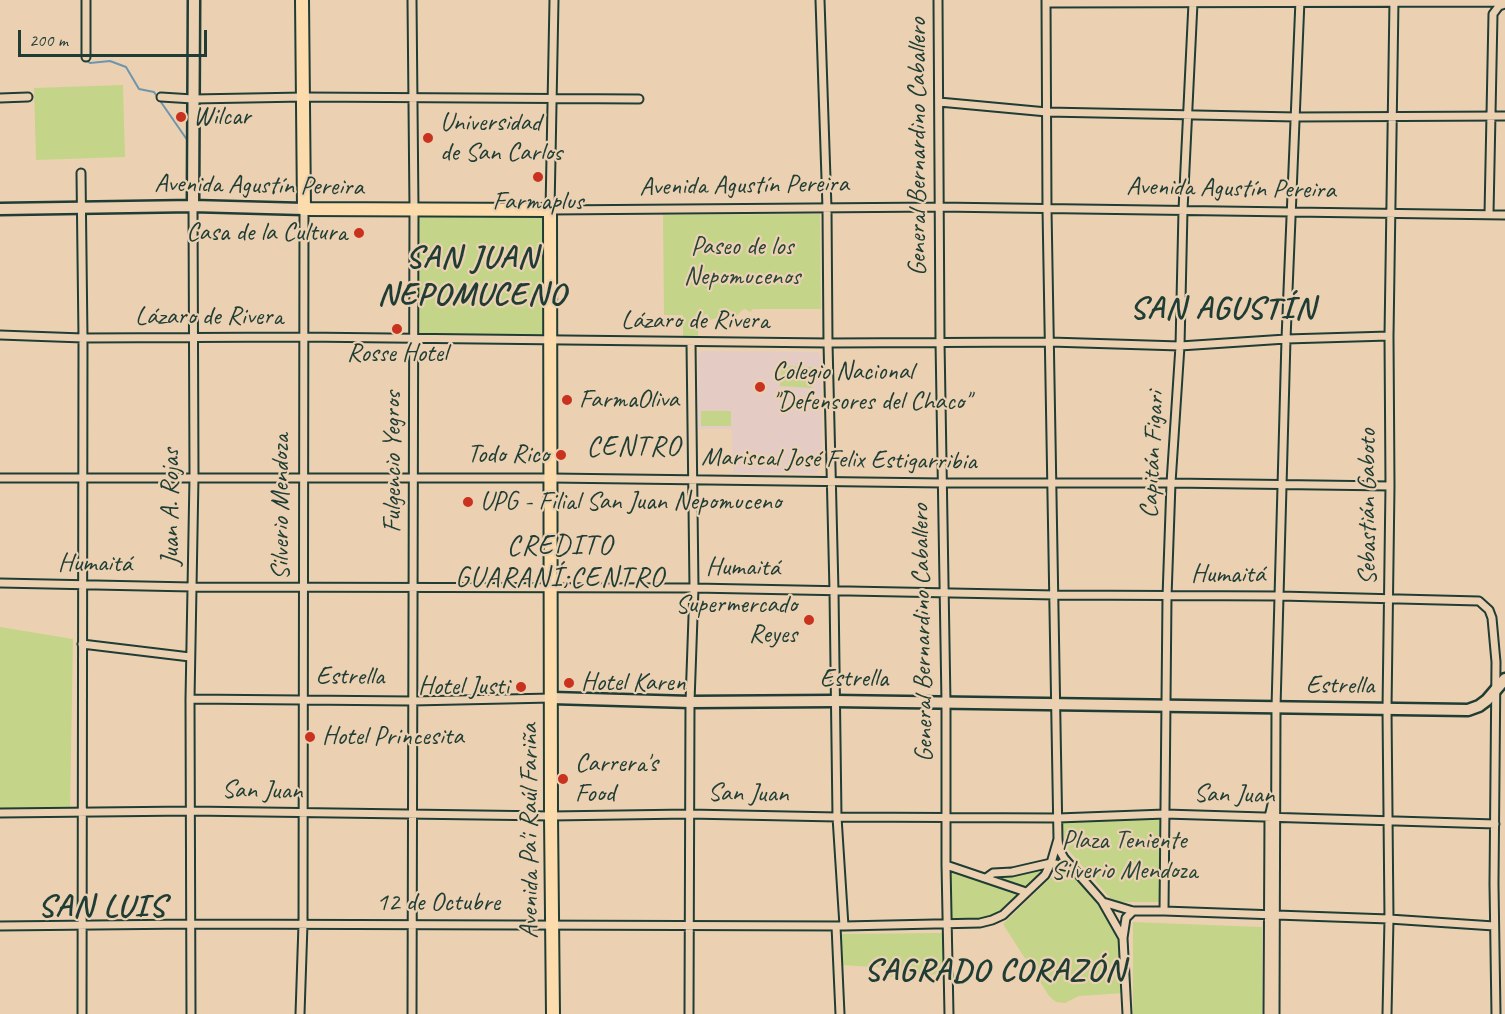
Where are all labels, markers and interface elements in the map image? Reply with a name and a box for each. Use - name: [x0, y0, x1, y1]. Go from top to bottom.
- scale bar: [21, 18, 210, 56]
- street label: General Bernardino Caballero: [902, 18, 934, 276]
- text: 200 m: [29, 29, 68, 51]
- place label: Wilcar: [193, 101, 251, 133]
- place label: Universidad de San Carlos: [440, 107, 562, 168]
- marker: Wilcar: [174, 110, 188, 124]
- marker: Universidad de San Carlos: [421, 131, 435, 145]
- street label: Avenida Agustín Pereira: [154, 169, 364, 203]
- street label: Avenida Agustín Pereira: [639, 169, 849, 203]
- marker: Farmaplus: [531, 170, 545, 184]
- street label: Avenida Agustín Pereira: [1126, 172, 1336, 206]
- place label: Farmaplus: [493, 186, 583, 218]
- place label: Casa de la Cultura: [186, 217, 347, 249]
- marker: Casa de la Cultura: [352, 226, 366, 240]
- park label: Paseo de los Nepomucenos: [684, 231, 800, 292]
- district label: SAN JUAN NEPOMUCENO: [378, 240, 566, 315]
- district label: SAN AGUSTÍN: [1131, 291, 1315, 329]
- street label: Lázaro de Rivera: [135, 301, 283, 333]
- street label: Lázaro de Rivera: [621, 305, 769, 337]
- marker: Rosse Hotel: [390, 322, 404, 336]
- place label: Rosse Hotel: [347, 338, 447, 370]
- place label: Colegio Nacional "Defensores del Chaco": [772, 356, 970, 418]
- marker: Colegio Nacional "Defensores del Chaco": [753, 380, 767, 394]
- place label: FarmaOliva: [579, 384, 679, 416]
- street label: Fulgencio Yegros: [377, 391, 409, 533]
- street label: Capitán Figari: [1134, 391, 1172, 519]
- marker: FarmaOliva: [560, 393, 574, 407]
- street label: Sebastián Gaboto: [1352, 429, 1384, 585]
- district label: CENTRO: [587, 431, 681, 465]
- street label: Silverio Mendoza: [265, 434, 297, 580]
- place label: Todo Rico: [467, 439, 549, 471]
- street label: Mariscal José Felix Estigarribia: [701, 442, 977, 478]
- street label: Juan A. Rojas: [155, 448, 187, 566]
- marker: Todo Rico: [554, 448, 568, 462]
- place label: UPG - Filial San Juan Nepomuceno: [480, 486, 781, 518]
- marker: UPG - Filial San Juan Nepomuceno: [461, 495, 475, 509]
- street label: General Bernardino Caballero: [905, 504, 941, 762]
- district label: CREDITO GUARANÍ;CENTRO: [457, 530, 663, 596]
- street label: Humaitá: [58, 548, 132, 580]
- street label: Humaitá: [706, 552, 780, 584]
- street label: Humaitá: [1191, 559, 1265, 591]
- place label: Supermercado Reyes: [675, 589, 797, 650]
- marker: Supermercado Reyes: [802, 613, 816, 627]
- street label: Estrella: [315, 661, 385, 693]
- street label: Estrella: [820, 663, 888, 695]
- place label: Hotel Karen: [581, 667, 685, 699]
- street label: Estrella: [1305, 670, 1375, 702]
- place label: Hotel Justi: [418, 671, 509, 703]
- marker: Hotel Karen: [562, 676, 576, 690]
- marker: Hotel Justi: [514, 680, 528, 694]
- place label: Hotel Princesita: [322, 721, 464, 753]
- street label: Avenida Pa'i Raúl Fariña: [514, 723, 546, 939]
- marker: Hotel Princesita: [303, 730, 317, 744]
- place label: Carrera's Food: [575, 748, 658, 810]
- marker: Carrera's Food: [556, 772, 570, 786]
- street label: San Juan: [221, 775, 303, 807]
- street label: San Juan: [707, 778, 789, 810]
- street label: San Juan: [1193, 779, 1275, 811]
- park label: Plaza Teniente Silverio Mendoza: [1051, 825, 1197, 886]
- street label: 12 de Octubre: [376, 887, 500, 919]
- district label: SAN LUIS: [39, 889, 165, 927]
- district label: SAGRADO CORAZÓN: [864, 953, 1126, 991]

